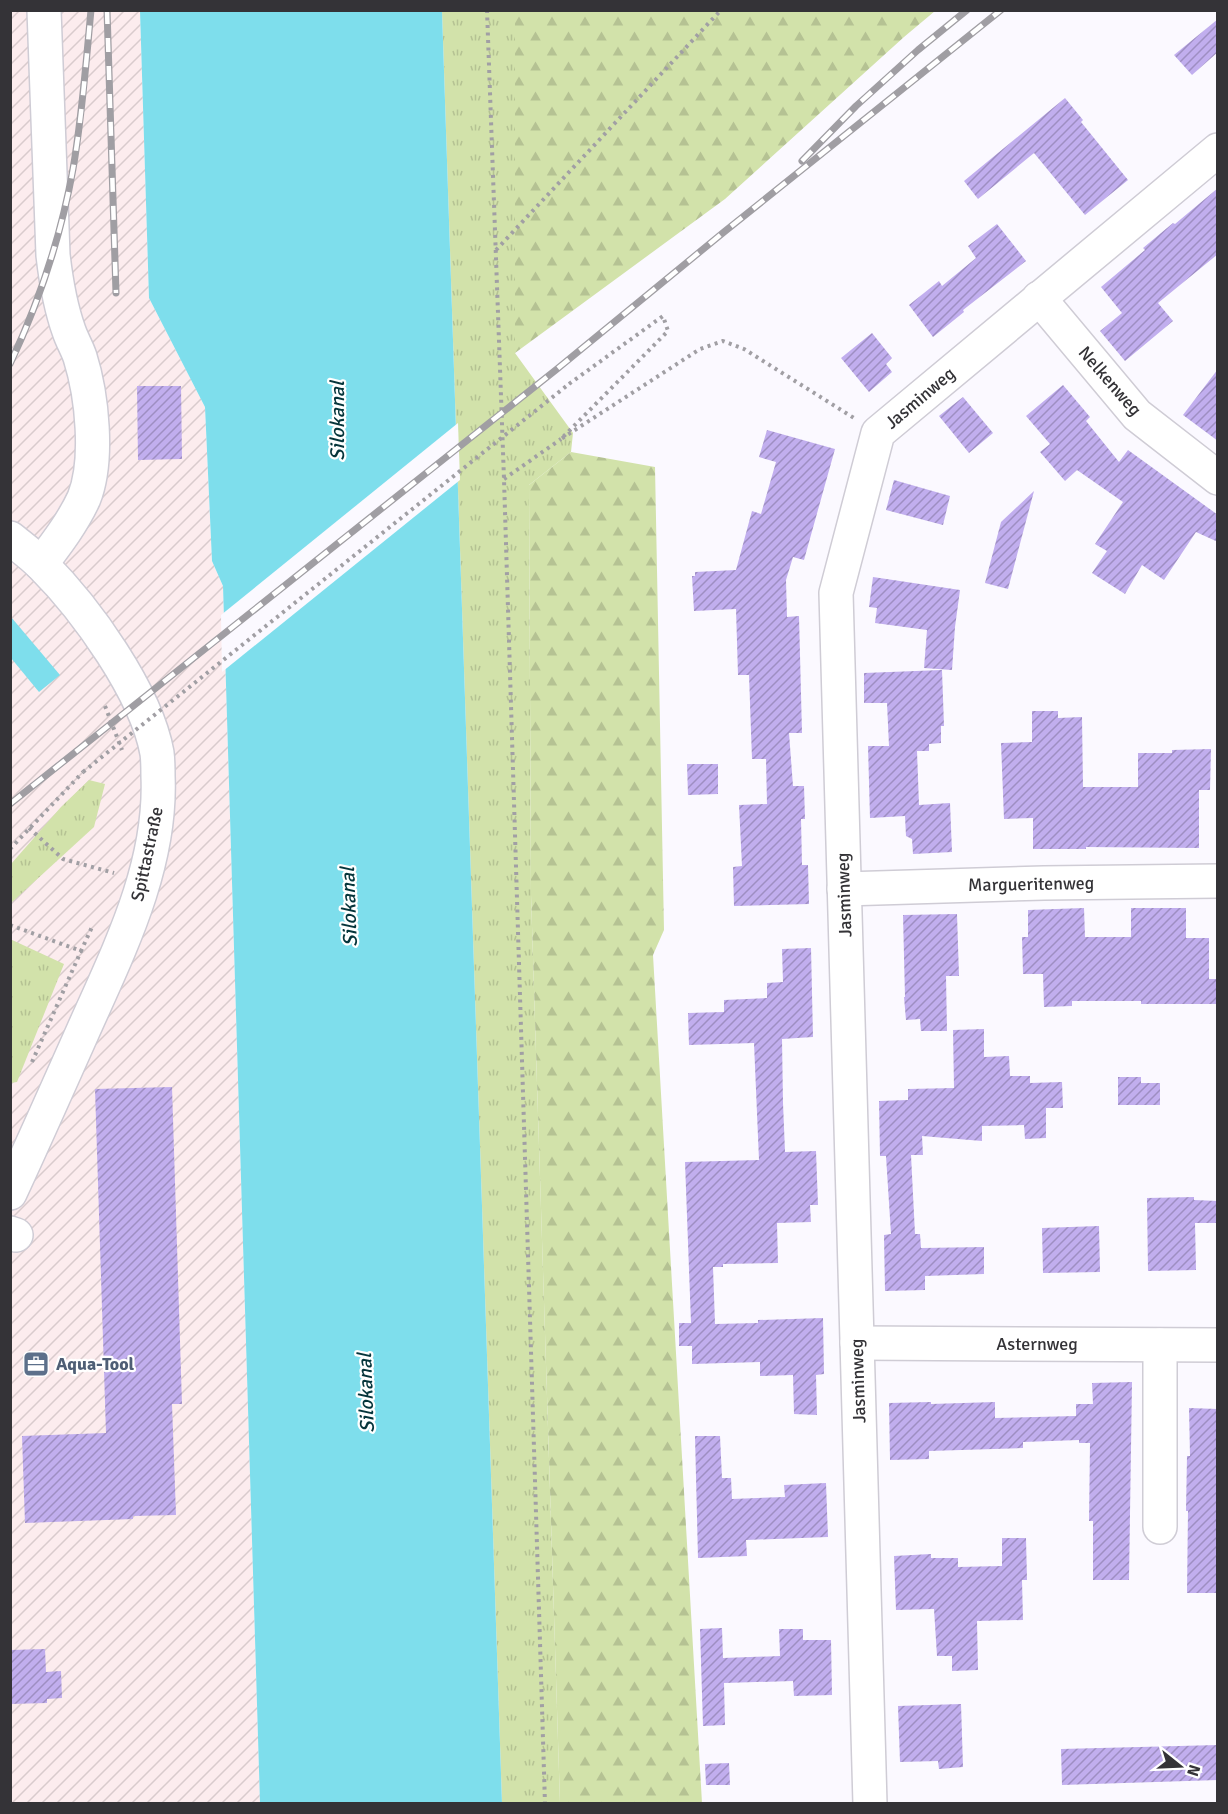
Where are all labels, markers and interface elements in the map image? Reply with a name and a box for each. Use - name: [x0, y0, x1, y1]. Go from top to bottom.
- street label: Nelkenweg: [1074, 342, 1146, 420]
- street label: Jasminweg: [881, 362, 959, 434]
- water label: Silokanal: [325, 379, 350, 461]
- street label: Spittastraße: [126, 805, 168, 903]
- street label: Jasminweg: [832, 852, 856, 938]
- water label: Silokanal: [335, 865, 363, 947]
- street label: Margueritenweg: [968, 872, 1094, 896]
- street label: Asternweg: [996, 1333, 1078, 1355]
- street label: Jasminweg: [846, 1338, 870, 1424]
- office icon: Aqua-Tool: [21, 1349, 51, 1379]
- water label: Silokanal: [352, 1351, 380, 1433]
- place label: Aqua-Tool: [56, 1353, 135, 1375]
- north arrow: [1150, 1736, 1210, 1796]
- text: N: [1182, 1762, 1205, 1779]

